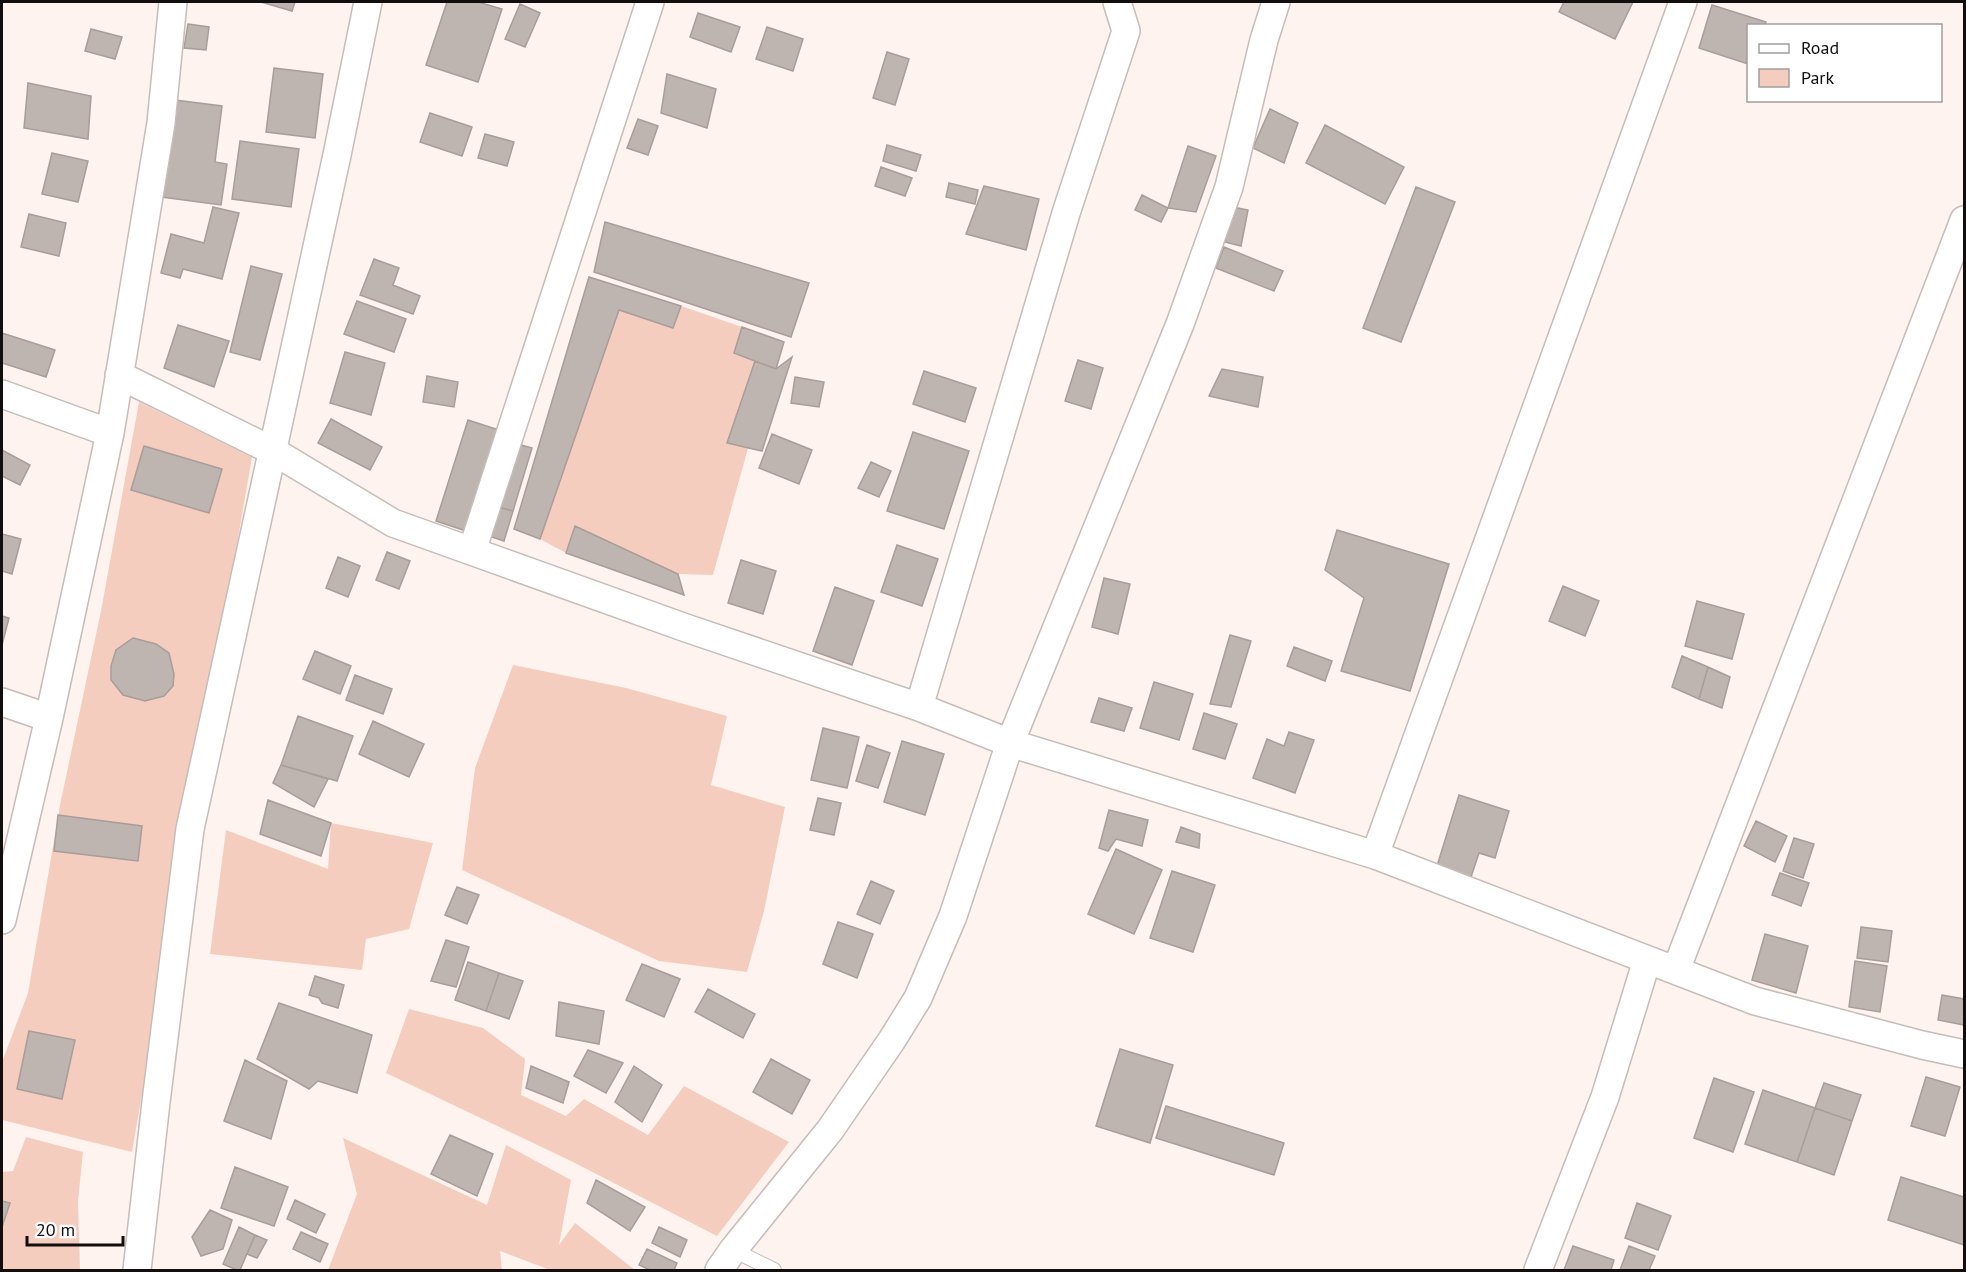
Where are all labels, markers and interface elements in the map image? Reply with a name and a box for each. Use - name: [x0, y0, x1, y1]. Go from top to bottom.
- legend: [1747, 24, 1942, 102]
- text: Road: [1801, 36, 1839, 59]
- text: Park: [1801, 66, 1834, 89]
- scale bar: [27, 1209, 123, 1247]
- text: 20 m: [36, 1218, 75, 1241]

